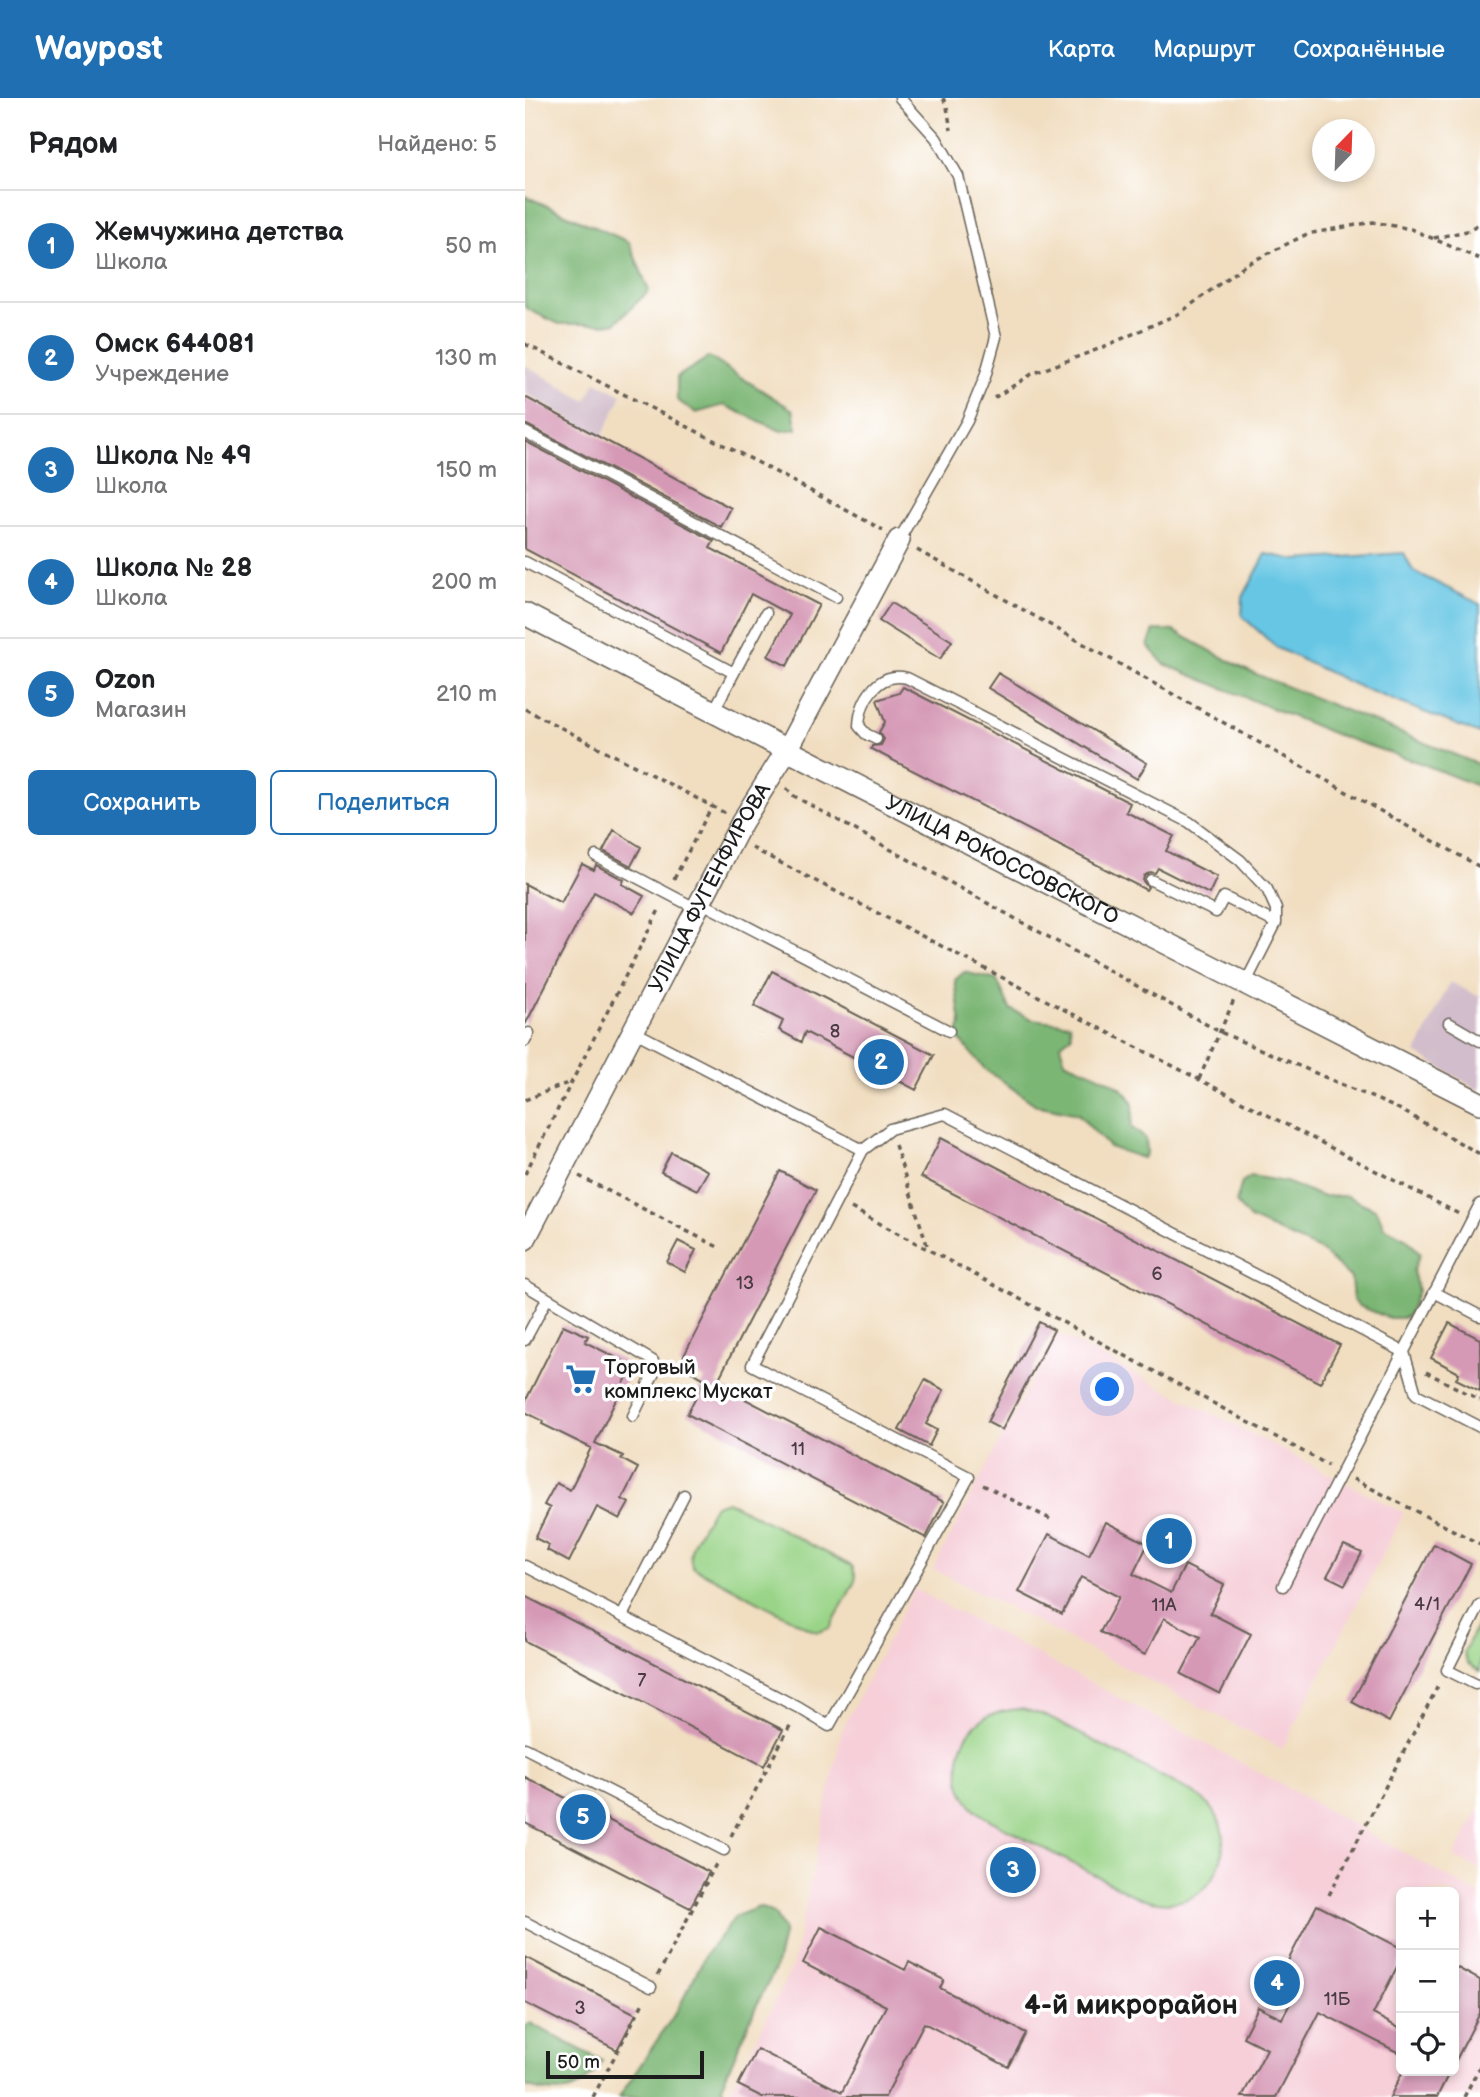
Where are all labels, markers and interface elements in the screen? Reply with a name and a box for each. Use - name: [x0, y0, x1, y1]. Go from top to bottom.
- text: Waypost: [35, 29, 163, 69]
- text: Карта: [1048, 35, 1115, 64]
- text: Маршрут: [1153, 35, 1255, 64]
- text: Сохранённые: [1293, 35, 1445, 64]
- north arrow: [1312, 119, 1375, 182]
- text: Рядом: [28, 126, 118, 162]
- text: Найдено: 5: [377, 130, 497, 158]
- text: Жемчужина детства: [95, 217, 343, 248]
- text: 1: [46, 232, 56, 260]
- text: 50 m: [445, 232, 497, 260]
- text: Школа: [95, 248, 168, 276]
- text: Омск 644081: [95, 329, 255, 360]
- text: 2: [44, 344, 58, 372]
- text: 130 m: [435, 344, 497, 372]
- text: Учреждение: [95, 360, 229, 388]
- text: Школа № 49: [95, 441, 252, 472]
- text: 3: [44, 456, 58, 484]
- text: 150 m: [436, 456, 497, 484]
- text: Школа: [95, 472, 168, 500]
- text: Школа № 28: [95, 553, 252, 584]
- text: 4: [44, 568, 58, 596]
- text: 200 m: [431, 568, 497, 596]
- text: Школа: [95, 584, 168, 612]
- text: Ozon: [95, 665, 156, 696]
- text: 5: [44, 680, 58, 708]
- text: 210 m: [436, 680, 497, 708]
- text: Магазин: [95, 696, 187, 724]
- button: Сохранить: [28, 770, 256, 835]
- button: Поделиться: [270, 770, 497, 835]
- street label: УЛИЦА ФУГЕНФИРОВА: [644, 778, 776, 996]
- street label: УЛИЦА РОКОССОВСКОГО: [881, 790, 1123, 930]
- house number: 8: [830, 1021, 840, 1042]
- pin: 2: [858, 1036, 904, 1088]
- house number: 6: [1152, 1264, 1163, 1285]
- house number: 13: [736, 1273, 754, 1294]
- place label: Торговый комплекс Мускат: [604, 1355, 773, 1404]
- supermarket icon: Торговый комплекс Мускат: [564, 1362, 598, 1396]
- your location: [1090, 1372, 1124, 1406]
- house number: 11: [791, 1439, 805, 1460]
- pin: 1: [1146, 1515, 1192, 1567]
- house number: 4/1: [1414, 1594, 1440, 1615]
- house number: 11А: [1152, 1595, 1177, 1616]
- house number: 7: [638, 1670, 647, 1691]
- pin: 5: [560, 1791, 606, 1843]
- pin: 3: [990, 1844, 1036, 1896]
- map controls: [1396, 1887, 1459, 2076]
- button: +: [1396, 1887, 1459, 1950]
- button: −: [1396, 1950, 1459, 2013]
- pin: 4: [1254, 1957, 1300, 2009]
- district label: 4-й микрорайон: [1024, 1989, 1238, 2022]
- house number: 11Б: [1324, 1989, 1351, 2010]
- house number: 3: [574, 1998, 586, 2019]
- button: locate: [1396, 2013, 1459, 2076]
- scale bar: [546, 2048, 703, 2080]
- text: 50 m: [557, 2051, 600, 2074]

